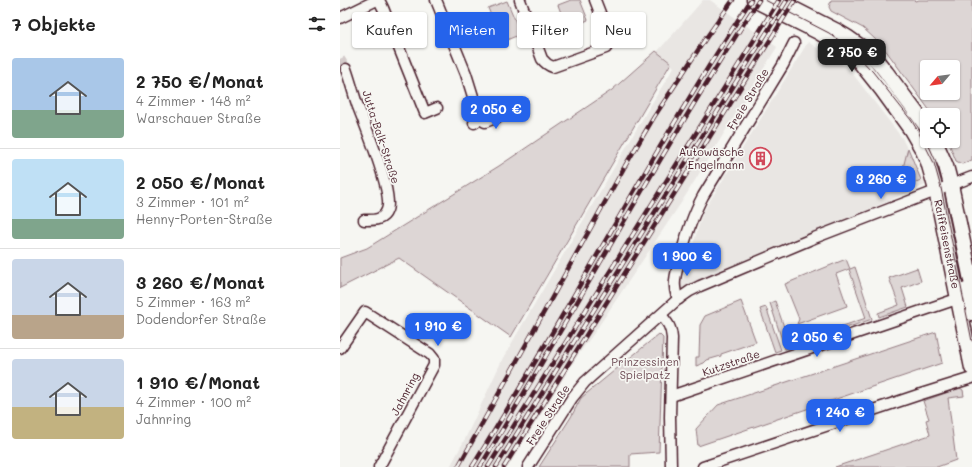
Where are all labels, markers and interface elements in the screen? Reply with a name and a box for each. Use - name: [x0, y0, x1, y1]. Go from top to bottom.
- chip: Kaufen: [352, 12, 427, 48]
- chip: Mieten: [435, 12, 509, 48]
- chip: Filter: [517, 12, 583, 48]
- chip: Neu: [591, 12, 646, 48]
- text: 7 Objekte: [12, 13, 96, 35]
- icon: filters: [306, 13, 328, 35]
- pin: 2 750 €: [815, 39, 889, 73]
- text: 2 750 €: [827, 43, 877, 60]
- north arrow: [920, 60, 960, 100]
- map controls: [920, 60, 960, 148]
- street label: Freie Straße: [723, 65, 772, 132]
- text: 2 750 €/Monat: [136, 70, 264, 92]
- icon: home: [44, 74, 92, 122]
- street label: Jutta-Balk-Straße: [359, 88, 404, 186]
- text: 4 Zimmer · 148 m²: [136, 92, 251, 109]
- pin: 2 050 €: [459, 96, 533, 130]
- text: 2 050 €: [470, 100, 522, 117]
- button: locate: [920, 108, 960, 148]
- text: Warschauer Straße: [136, 109, 261, 126]
- place label: Autowäsche Engelmann: [679, 144, 744, 172]
- building icon: Autowäsche Engelmann: [747, 145, 773, 171]
- pin: 3 260 €: [844, 166, 918, 200]
- text: 3 260 €: [855, 170, 907, 187]
- text: 2 050 €/Monat: [136, 171, 265, 193]
- icon: home: [44, 175, 92, 223]
- text: 3 Zimmer · 101 m²: [136, 193, 249, 210]
- street label: Raiffeisenstraße: [931, 198, 964, 290]
- text: Henny-Porten-Straße: [136, 210, 273, 227]
- pin: 1 900 €: [650, 243, 724, 277]
- text: 1 900 €: [662, 247, 712, 264]
- text: 3 260 €/Monat: [136, 271, 265, 293]
- icon: home: [44, 275, 92, 323]
- text: 5 Zimmer · 163 m²: [136, 293, 250, 310]
- text: Dodendorfer Straße: [136, 310, 266, 327]
- pin: 1 910 €: [401, 313, 475, 347]
- text: 1 910 €: [414, 317, 462, 334]
- pin: 2 050 €: [780, 324, 854, 358]
- text: 2 050 €: [791, 328, 843, 345]
- street label: Kutzstraße: [700, 346, 762, 379]
- park label: Prinzessinen Spielpatz: [611, 354, 679, 382]
- street label: Jahnring: [387, 370, 422, 418]
- text: 1 910 €/Monat: [136, 371, 260, 393]
- icon: home: [44, 375, 92, 423]
- street label: Freie Straße: [522, 381, 573, 448]
- text: 4 Zimmer · 100 m²: [136, 393, 251, 410]
- pin: 1 240 €: [803, 399, 877, 433]
- text: 1 240 €: [815, 403, 865, 420]
- text: Jahnring: [136, 410, 191, 427]

